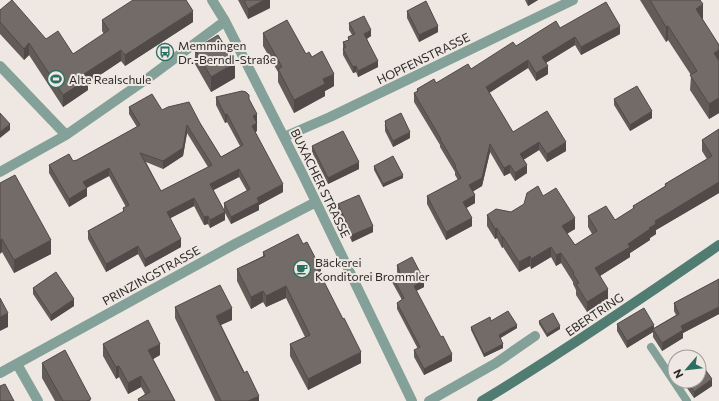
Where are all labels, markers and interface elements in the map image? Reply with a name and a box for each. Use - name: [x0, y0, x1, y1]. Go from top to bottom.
- street label: HOPFENSTRASSE: [374, 29, 472, 87]
- place label: Memmingen Dr.-Berndl-Straße: [178, 38, 276, 66]
- bus stop icon: Memmingen Dr.-Berndl-Straße: [155, 42, 175, 62]
- sports icon: Alte Realschule: [46, 69, 66, 89]
- place label: Alte Realschule: [69, 72, 151, 86]
- street label: BUXACHER STRASSE: [289, 126, 353, 240]
- street label: PRINZINGSTRASSE: [100, 242, 202, 308]
- place label: Bäckerei Konditorei Brommler: [315, 255, 430, 283]
- cafe icon: Bäckerei Konditorei Brommler: [292, 259, 312, 279]
- street label: EBERTRING: [562, 290, 626, 338]
- north arrow: [667, 349, 707, 389]
- text: N: [670, 367, 685, 381]

